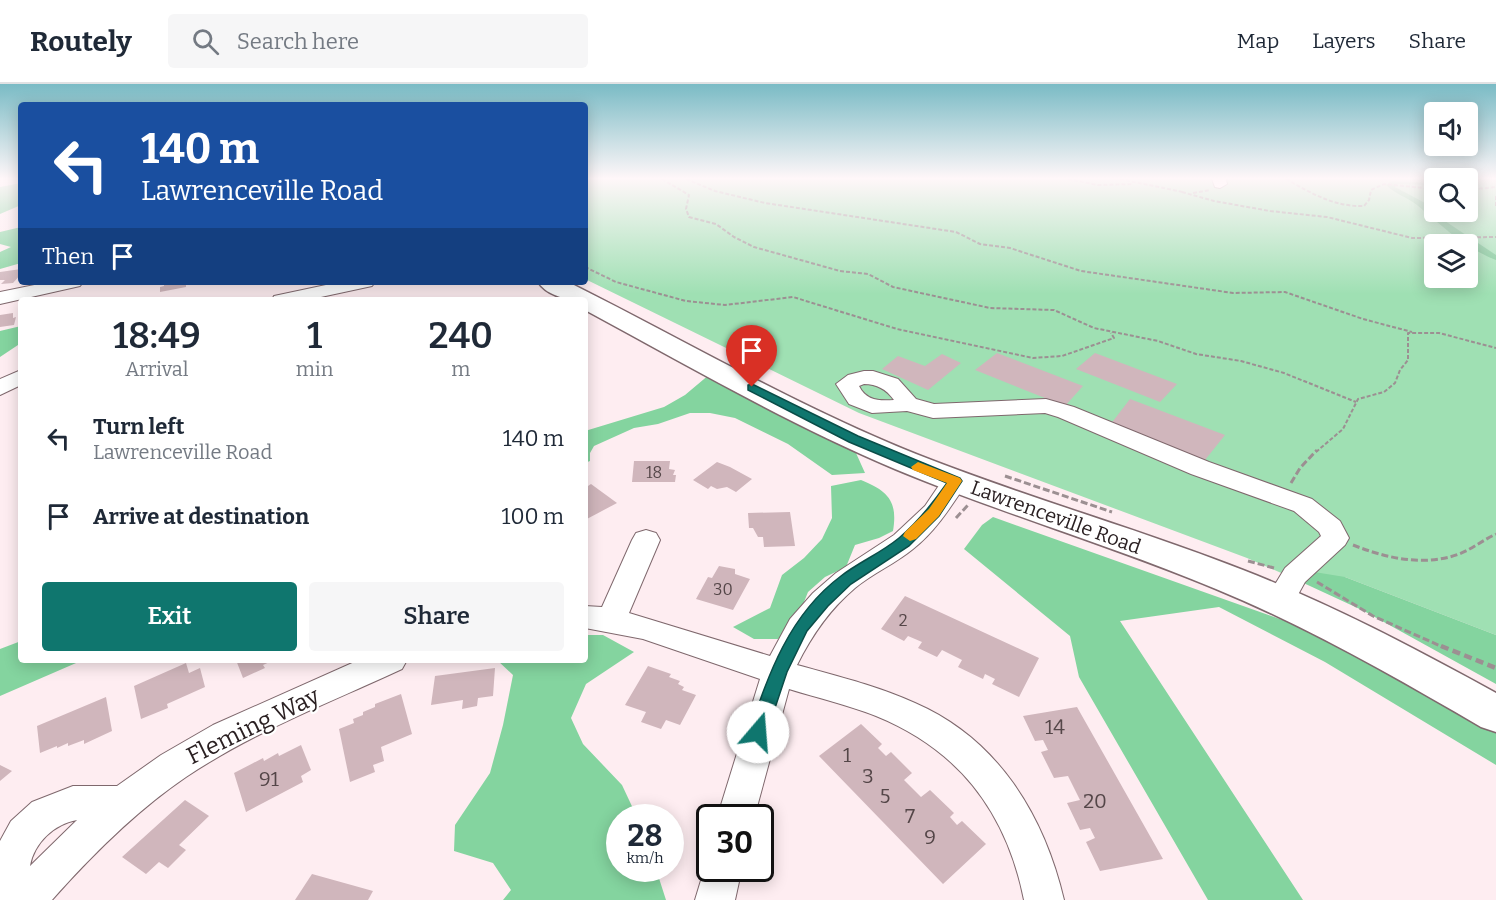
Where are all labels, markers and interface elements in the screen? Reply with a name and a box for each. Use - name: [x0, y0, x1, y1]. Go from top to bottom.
- search box: [168, 14, 588, 68]
- text: Routely: [30, 25, 132, 58]
- icon: search: [189, 25, 222, 58]
- text: Search here: [237, 28, 359, 55]
- text: Map: [1237, 28, 1279, 54]
- text: Layers: [1312, 28, 1376, 54]
- text: Share: [1409, 28, 1466, 54]
- map controls: [1424, 102, 1478, 288]
- button: sound: [1424, 102, 1478, 156]
- text: 140 m: [141, 124, 259, 174]
- icon: left: [42, 126, 120, 204]
- button: search: [1424, 168, 1478, 222]
- text: Lawrenceville Road: [141, 175, 383, 207]
- button: layers: [1424, 234, 1478, 288]
- icon: arrive: [106, 240, 139, 273]
- text: Then: [42, 243, 94, 270]
- text: 18:49: [113, 314, 201, 358]
- text: 1: [307, 314, 322, 358]
- text: 240: [428, 314, 493, 358]
- pin: [726, 325, 777, 387]
- icon: arrive: [735, 334, 768, 367]
- text: Arrival: [125, 357, 189, 381]
- text: min: [296, 357, 333, 381]
- text: m: [451, 357, 470, 381]
- text: Turn left: [93, 413, 185, 440]
- icon: left: [42, 422, 75, 455]
- text: 140 m: [503, 425, 564, 452]
- text: Lawrenceville Road: [93, 440, 272, 464]
- house number: 18: [646, 463, 662, 482]
- street label: Lawrenceville Road: [968, 475, 1145, 559]
- icon: arrive: [42, 500, 75, 533]
- text: Arrive at destination: [93, 503, 309, 530]
- text: 100 m: [501, 503, 564, 530]
- house number: 30: [713, 580, 733, 599]
- button: Exit: [42, 582, 297, 651]
- button: Share: [309, 582, 564, 651]
- house number: 2: [899, 611, 907, 630]
- street label: Fleming Way: [182, 682, 324, 770]
- position arrow: [726, 700, 790, 764]
- house number: 14: [1045, 715, 1065, 739]
- house number: 1: [843, 743, 851, 767]
- house number: 3: [862, 764, 874, 788]
- house number: 91: [259, 767, 279, 791]
- house number: 5: [880, 784, 890, 808]
- house number: 20: [1083, 789, 1107, 813]
- speed limit sign: 30: [696, 804, 774, 882]
- house number: 7: [905, 804, 915, 828]
- text: 28: [628, 818, 662, 854]
- house number: 9: [924, 825, 936, 849]
- text: km/h: [626, 849, 664, 867]

